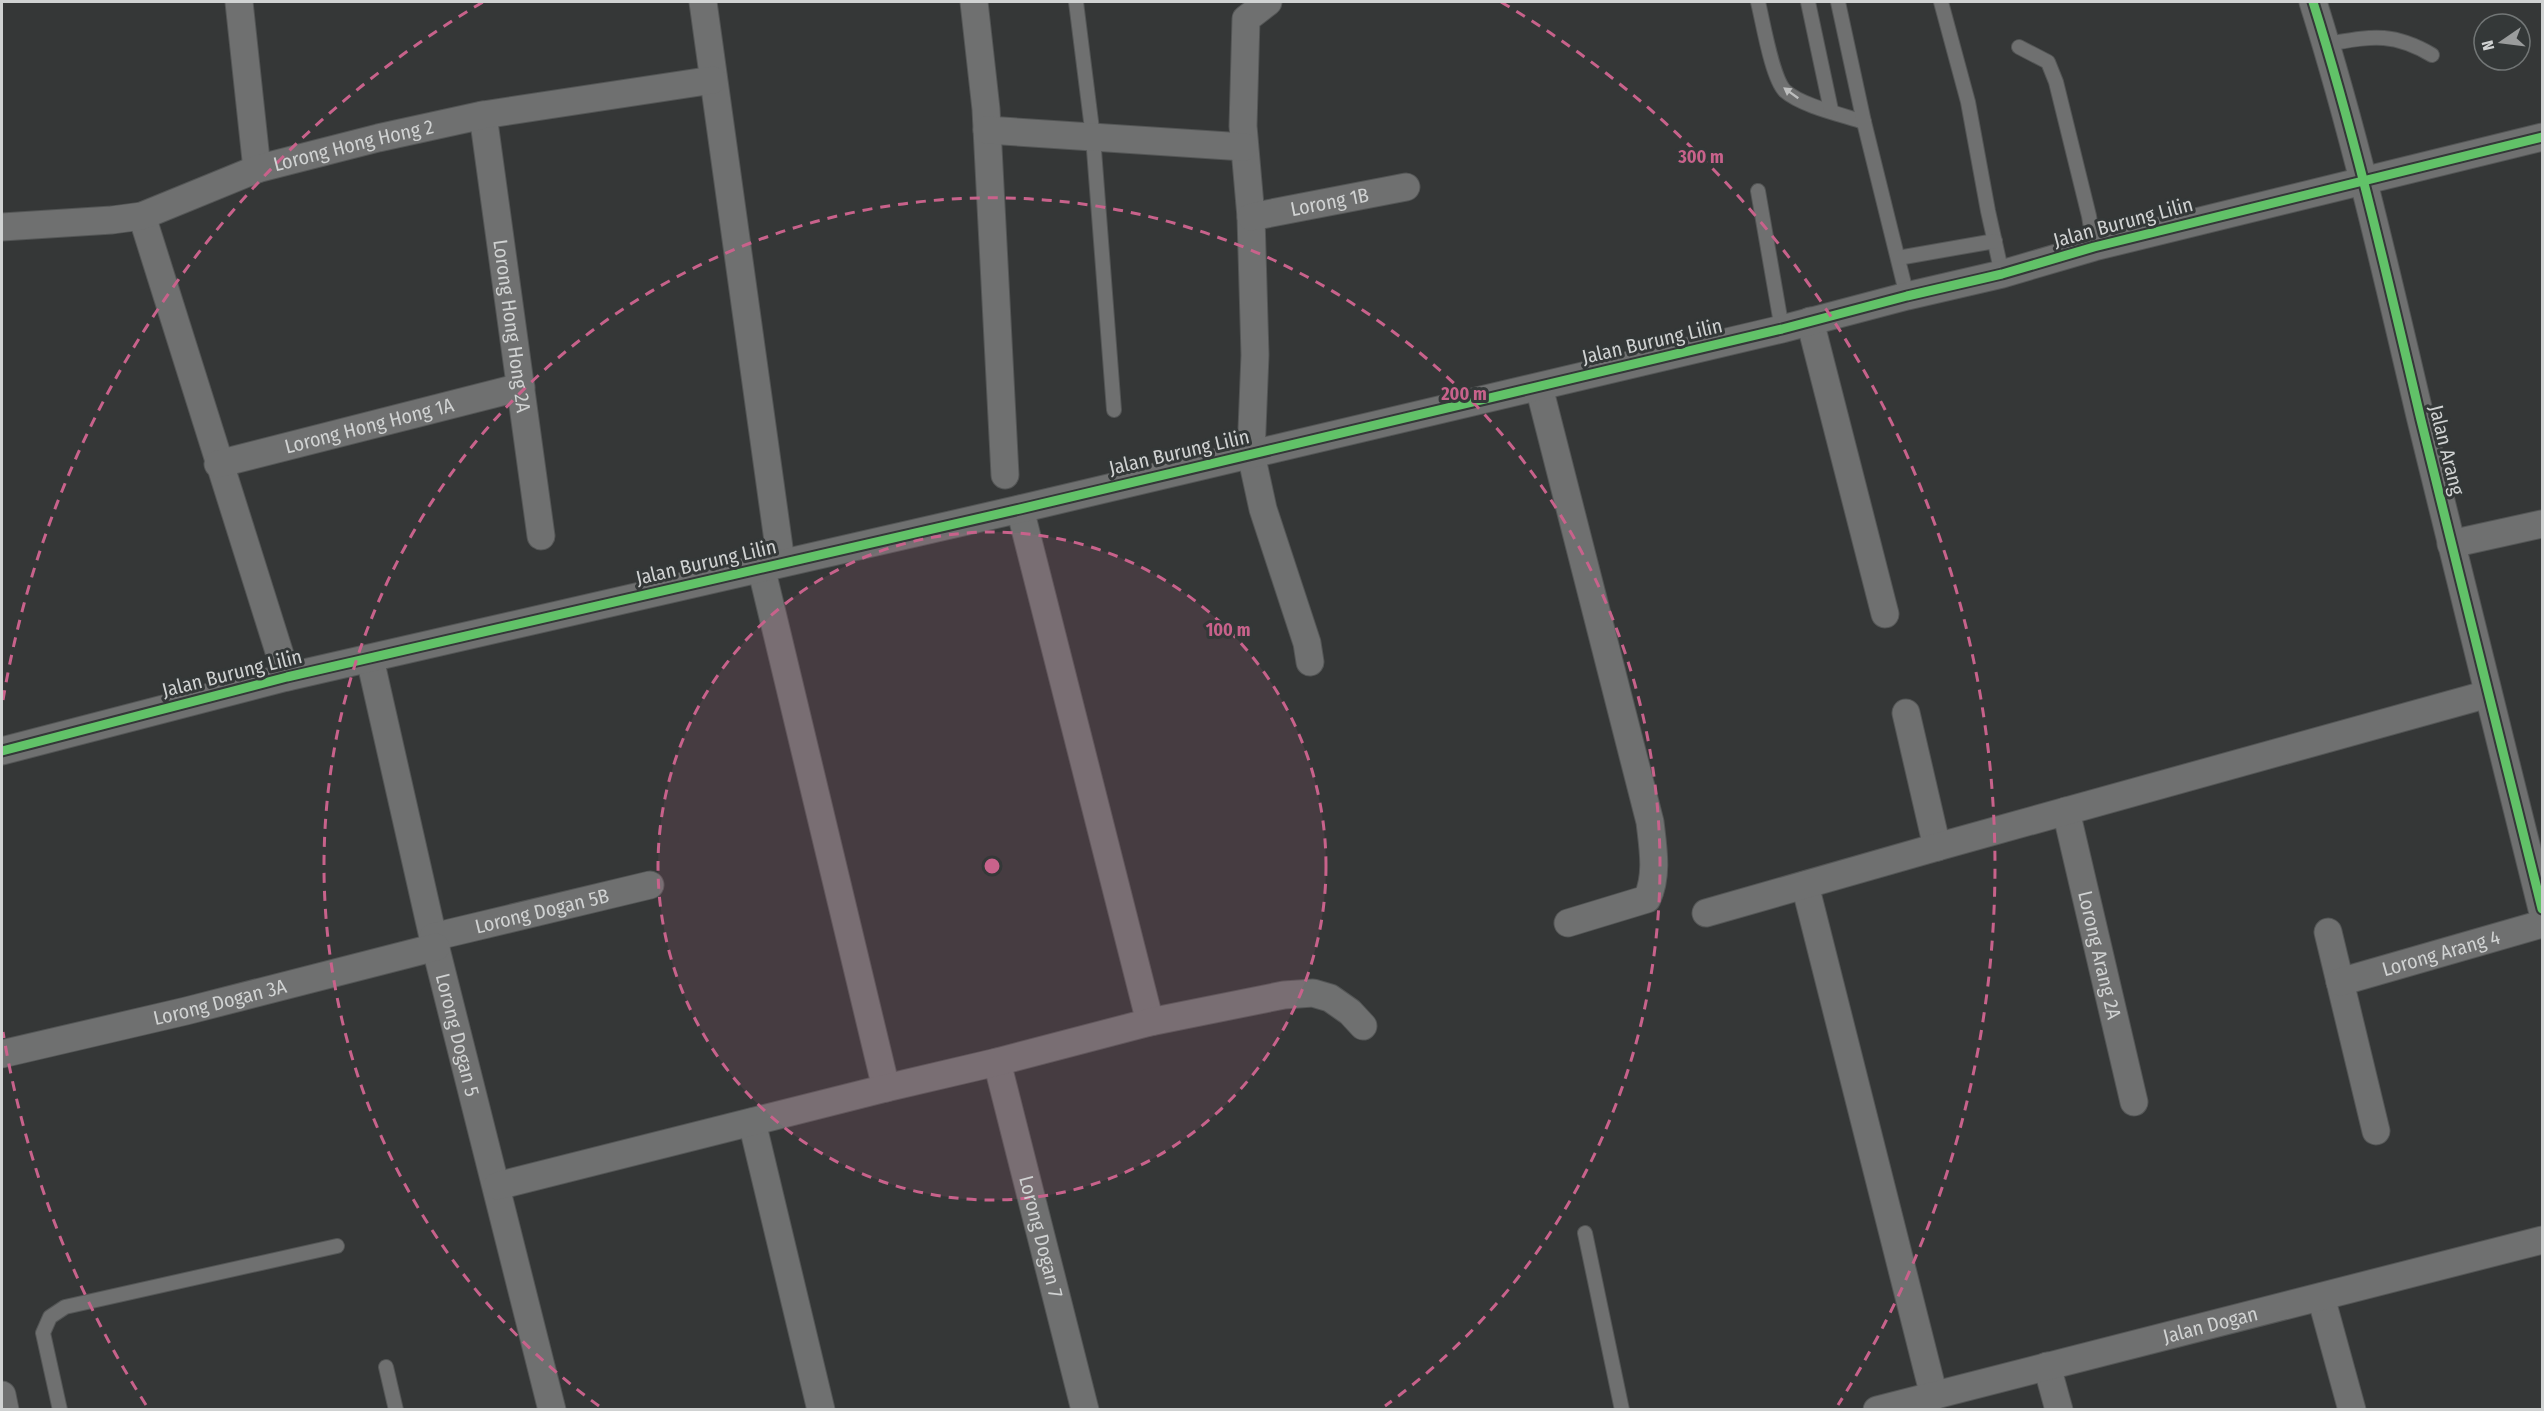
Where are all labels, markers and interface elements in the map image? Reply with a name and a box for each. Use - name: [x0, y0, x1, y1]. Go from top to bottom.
- north arrow: [2472, 12, 2532, 72]
- text: N: [2478, 39, 2498, 52]
- one-way arrow: [1783, 87, 1799, 99]
- street label: Lorong Hong Hong 2: [271, 114, 436, 176]
- text: 300 m: [1677, 146, 1724, 168]
- street label: Lorong 1B: [1288, 182, 1371, 221]
- street label: Jalan Burung Lilin: [2051, 192, 2195, 252]
- street label: Lorong Hong Hong 2A: [488, 238, 536, 415]
- street label: Jalan Burung Lilin: [1579, 313, 1725, 369]
- text: 200 m: [1440, 383, 1487, 405]
- street label: Lorong Hong Hong 1A: [282, 392, 457, 459]
- street label: Jalan Arang: [2424, 403, 2470, 498]
- street label: Jalan Burung Lilin: [1106, 424, 1252, 480]
- street label: Jalan Burung Lilin: [633, 534, 779, 590]
- text: 100 m: [1206, 619, 1250, 641]
- street label: Jalan Burung Lilin: [159, 644, 305, 702]
- centre of rings: [982, 856, 1002, 876]
- street label: Lorong Dogan 5B: [473, 883, 611, 939]
- street label: Lorong Arang 2A: [2073, 888, 2126, 1022]
- street label: Lorong Arang 4: [2379, 925, 2503, 981]
- street label: Lorong Dogan 5: [431, 971, 485, 1099]
- street label: Lorong Dogan 3A: [151, 974, 289, 1030]
- street label: Lorong Dogan 7: [1014, 1173, 1068, 1300]
- street label: Jalan Dogan: [2160, 1301, 2260, 1348]

